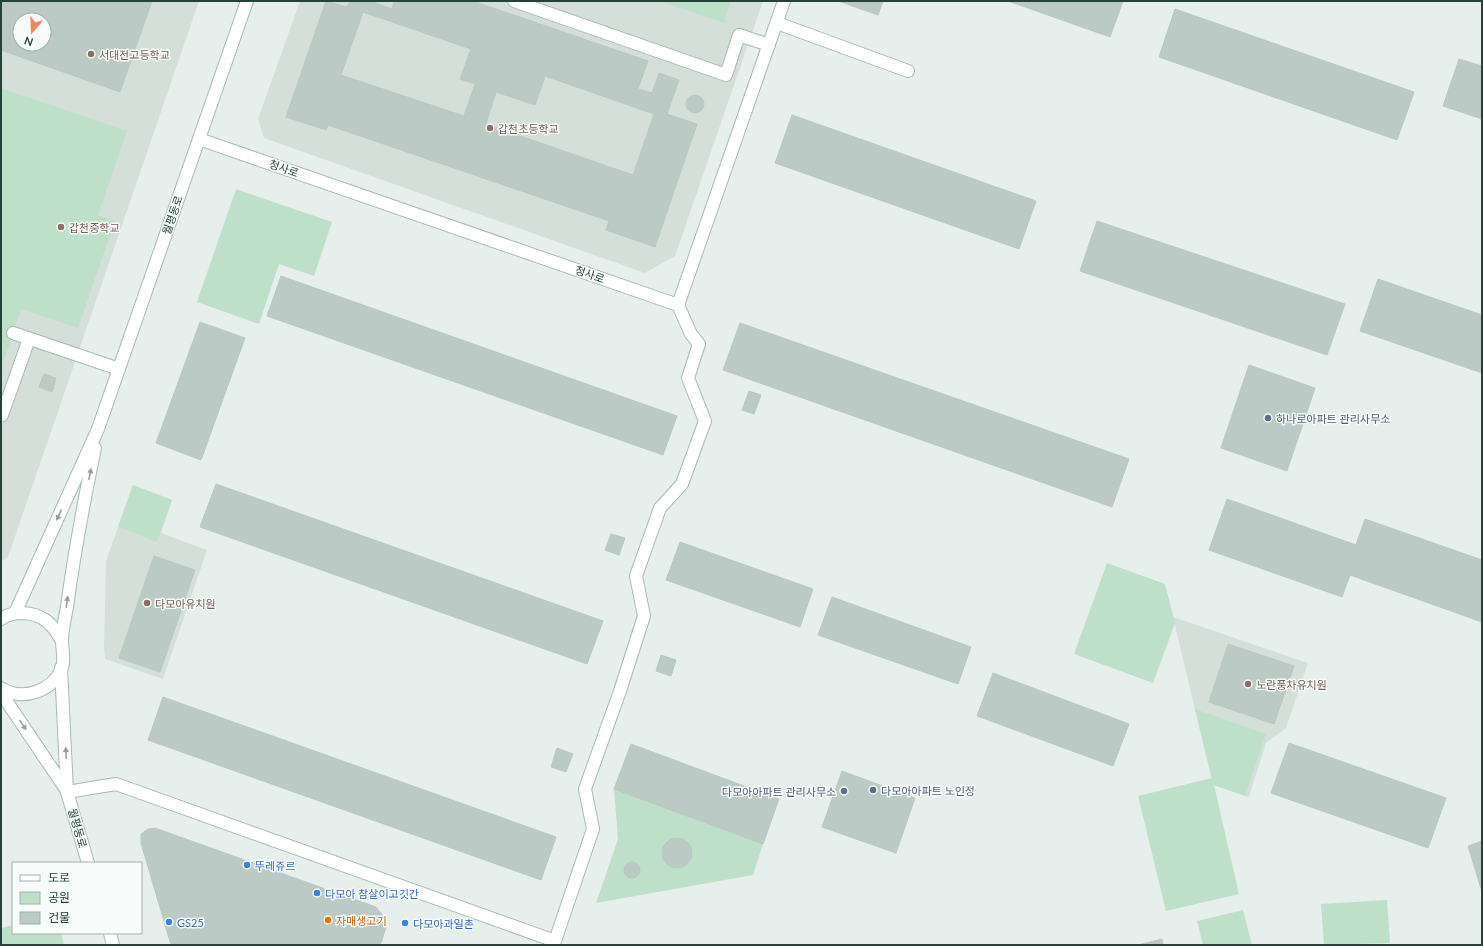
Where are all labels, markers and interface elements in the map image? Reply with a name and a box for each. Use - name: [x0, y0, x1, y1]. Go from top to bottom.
- north arrow: [12, 12, 52, 52]
- text: N: [22, 34, 35, 49]
- place label: 서대전고등학교: [99, 48, 170, 61]
- marker: 서대전고등학교: [86, 49, 96, 59]
- place label: 갑천초등학교: [498, 122, 559, 135]
- marker: 갑천초등학교: [485, 123, 495, 133]
- street label: 청사로: [268, 157, 300, 179]
- street label: 월평동로: [159, 194, 185, 236]
- place label: 갑천중학교: [69, 221, 120, 234]
- marker: 갑천중학교: [56, 222, 66, 232]
- street label: 청사로: [574, 263, 606, 285]
- place label: 하나로아파트 관리사무소: [1276, 412, 1390, 425]
- marker: 하나로아파트 관리사무소: [1263, 413, 1273, 423]
- one-way arrow: [87, 468, 93, 480]
- one-way arrow: [56, 510, 62, 521]
- one-way arrow: [64, 596, 70, 608]
- place label: 다모아유치원: [155, 597, 216, 610]
- marker: 다모아유치원: [142, 598, 152, 608]
- place label: 노란풍차유치원: [1256, 678, 1327, 691]
- marker: 노란풍차유치원: [1243, 679, 1253, 689]
- one-way arrow: [19, 720, 27, 731]
- one-way arrow: [62, 747, 69, 759]
- place label: 다모아아파트 노인정: [881, 784, 975, 797]
- place label: 다모아아파트 관리사무소: [722, 785, 836, 798]
- marker: 다모아아파트 노인정: [868, 785, 878, 795]
- marker: 다모아아파트 관리사무소: [839, 786, 849, 796]
- street label: 월평동로: [66, 807, 90, 849]
- place label: 뚜레쥬르: [255, 859, 295, 872]
- marker: 뚜레쥬르: [242, 860, 252, 870]
- legend: [12, 862, 142, 934]
- text: 도로: [48, 870, 70, 885]
- place label: 다모아 참살이고깃간: [325, 887, 419, 900]
- marker: 다모아 참살이고깃간: [312, 888, 322, 898]
- text: 공원: [48, 890, 70, 905]
- text: 건물: [48, 910, 70, 925]
- place label: 자매생고기: [336, 914, 387, 927]
- marker: 자매생고기: [323, 915, 333, 925]
- place label: GS25: [177, 916, 204, 929]
- marker: GS25: [164, 917, 174, 927]
- place label: 다모아과일촌: [413, 917, 474, 930]
- marker: 다모아과일촌: [400, 918, 410, 928]

